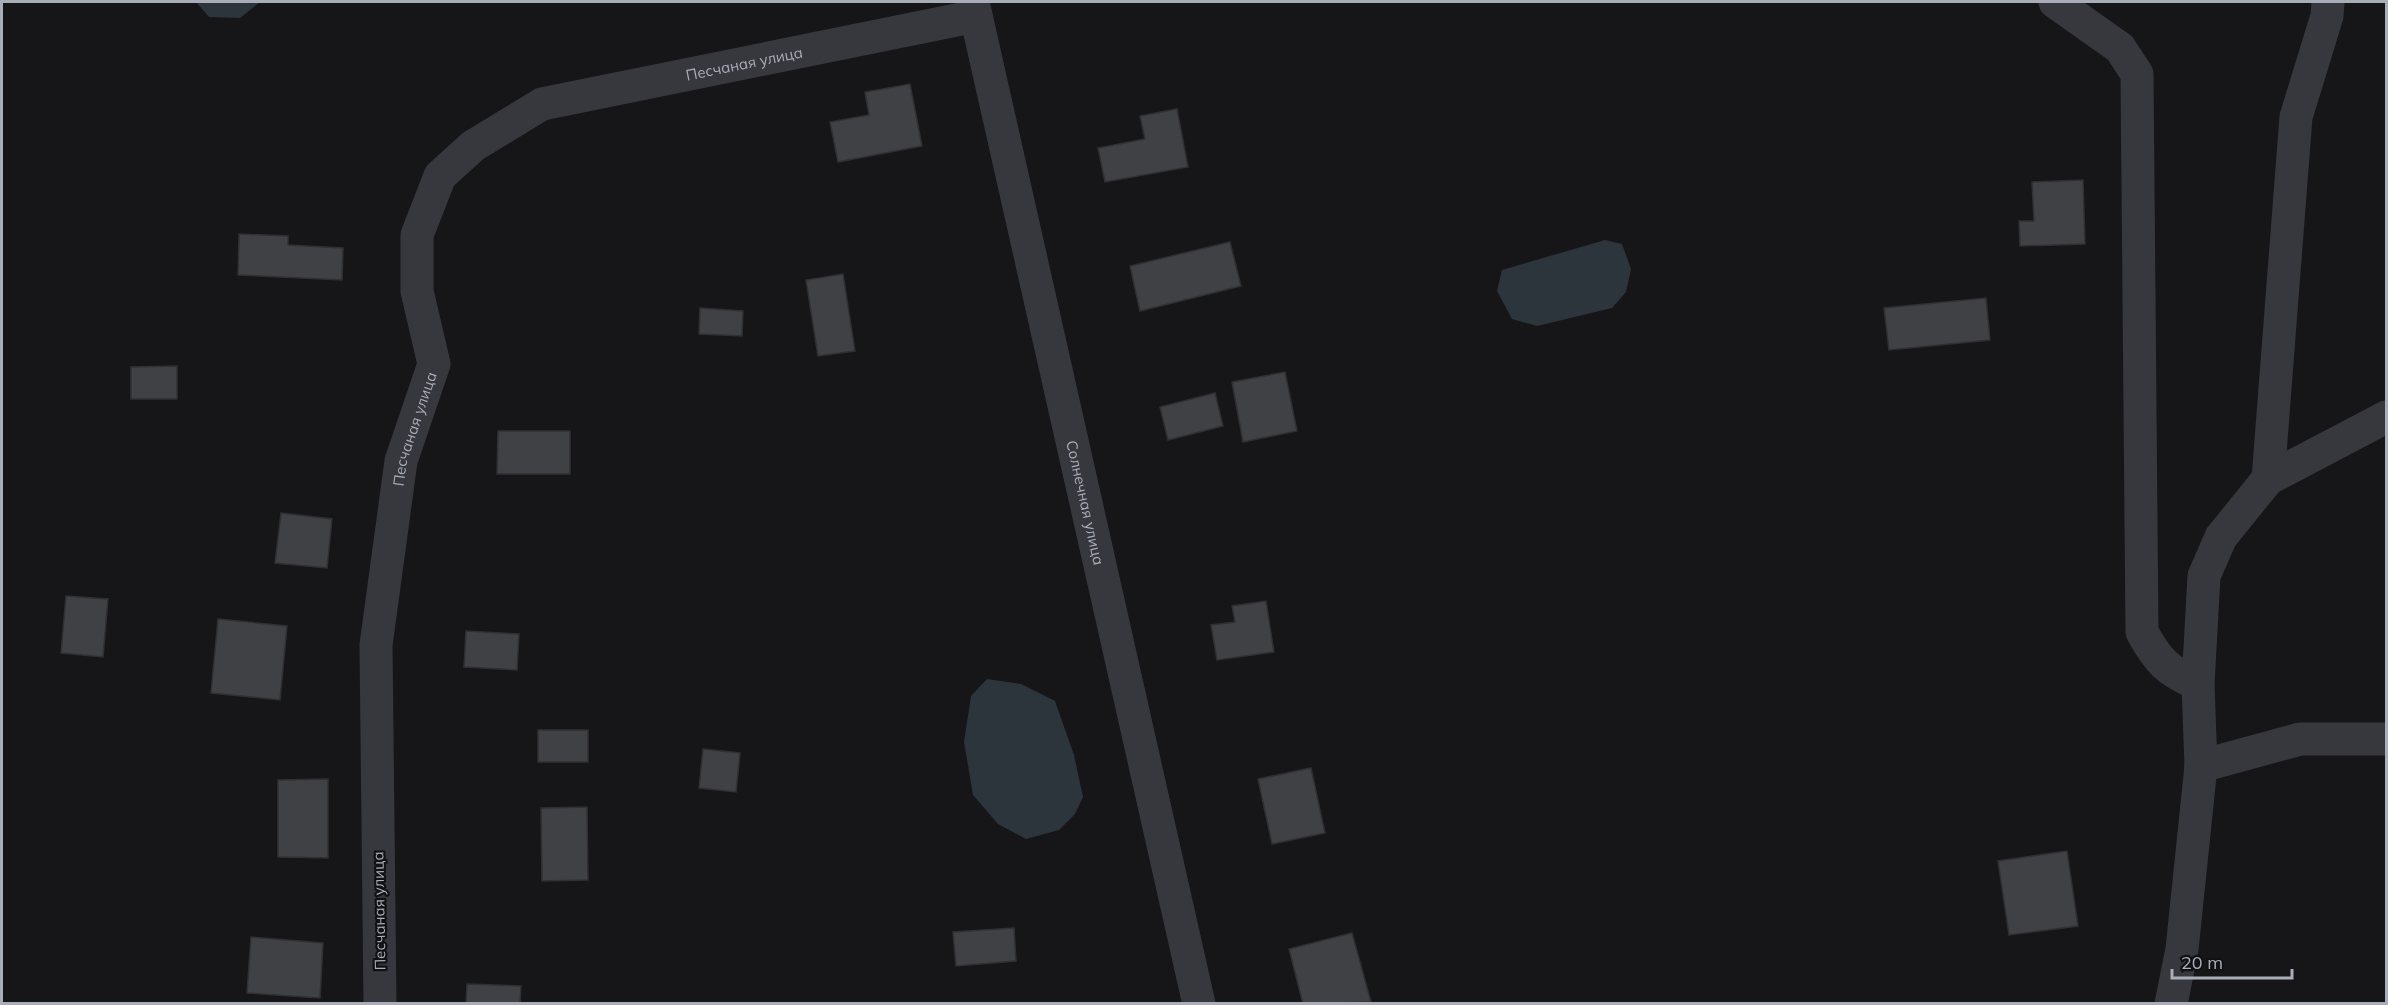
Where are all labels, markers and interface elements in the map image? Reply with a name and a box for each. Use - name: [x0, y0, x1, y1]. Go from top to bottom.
- street label: Песчаная улица: [684, 42, 804, 84]
- street label: Песчаная улица: [388, 369, 440, 487]
- street label: Солнечная улица: [1063, 438, 1109, 567]
- street label: Песчаная улица: [368, 851, 390, 971]
- scale bar: [2172, 942, 2292, 980]
- text: 20 m: [2181, 951, 2223, 974]

